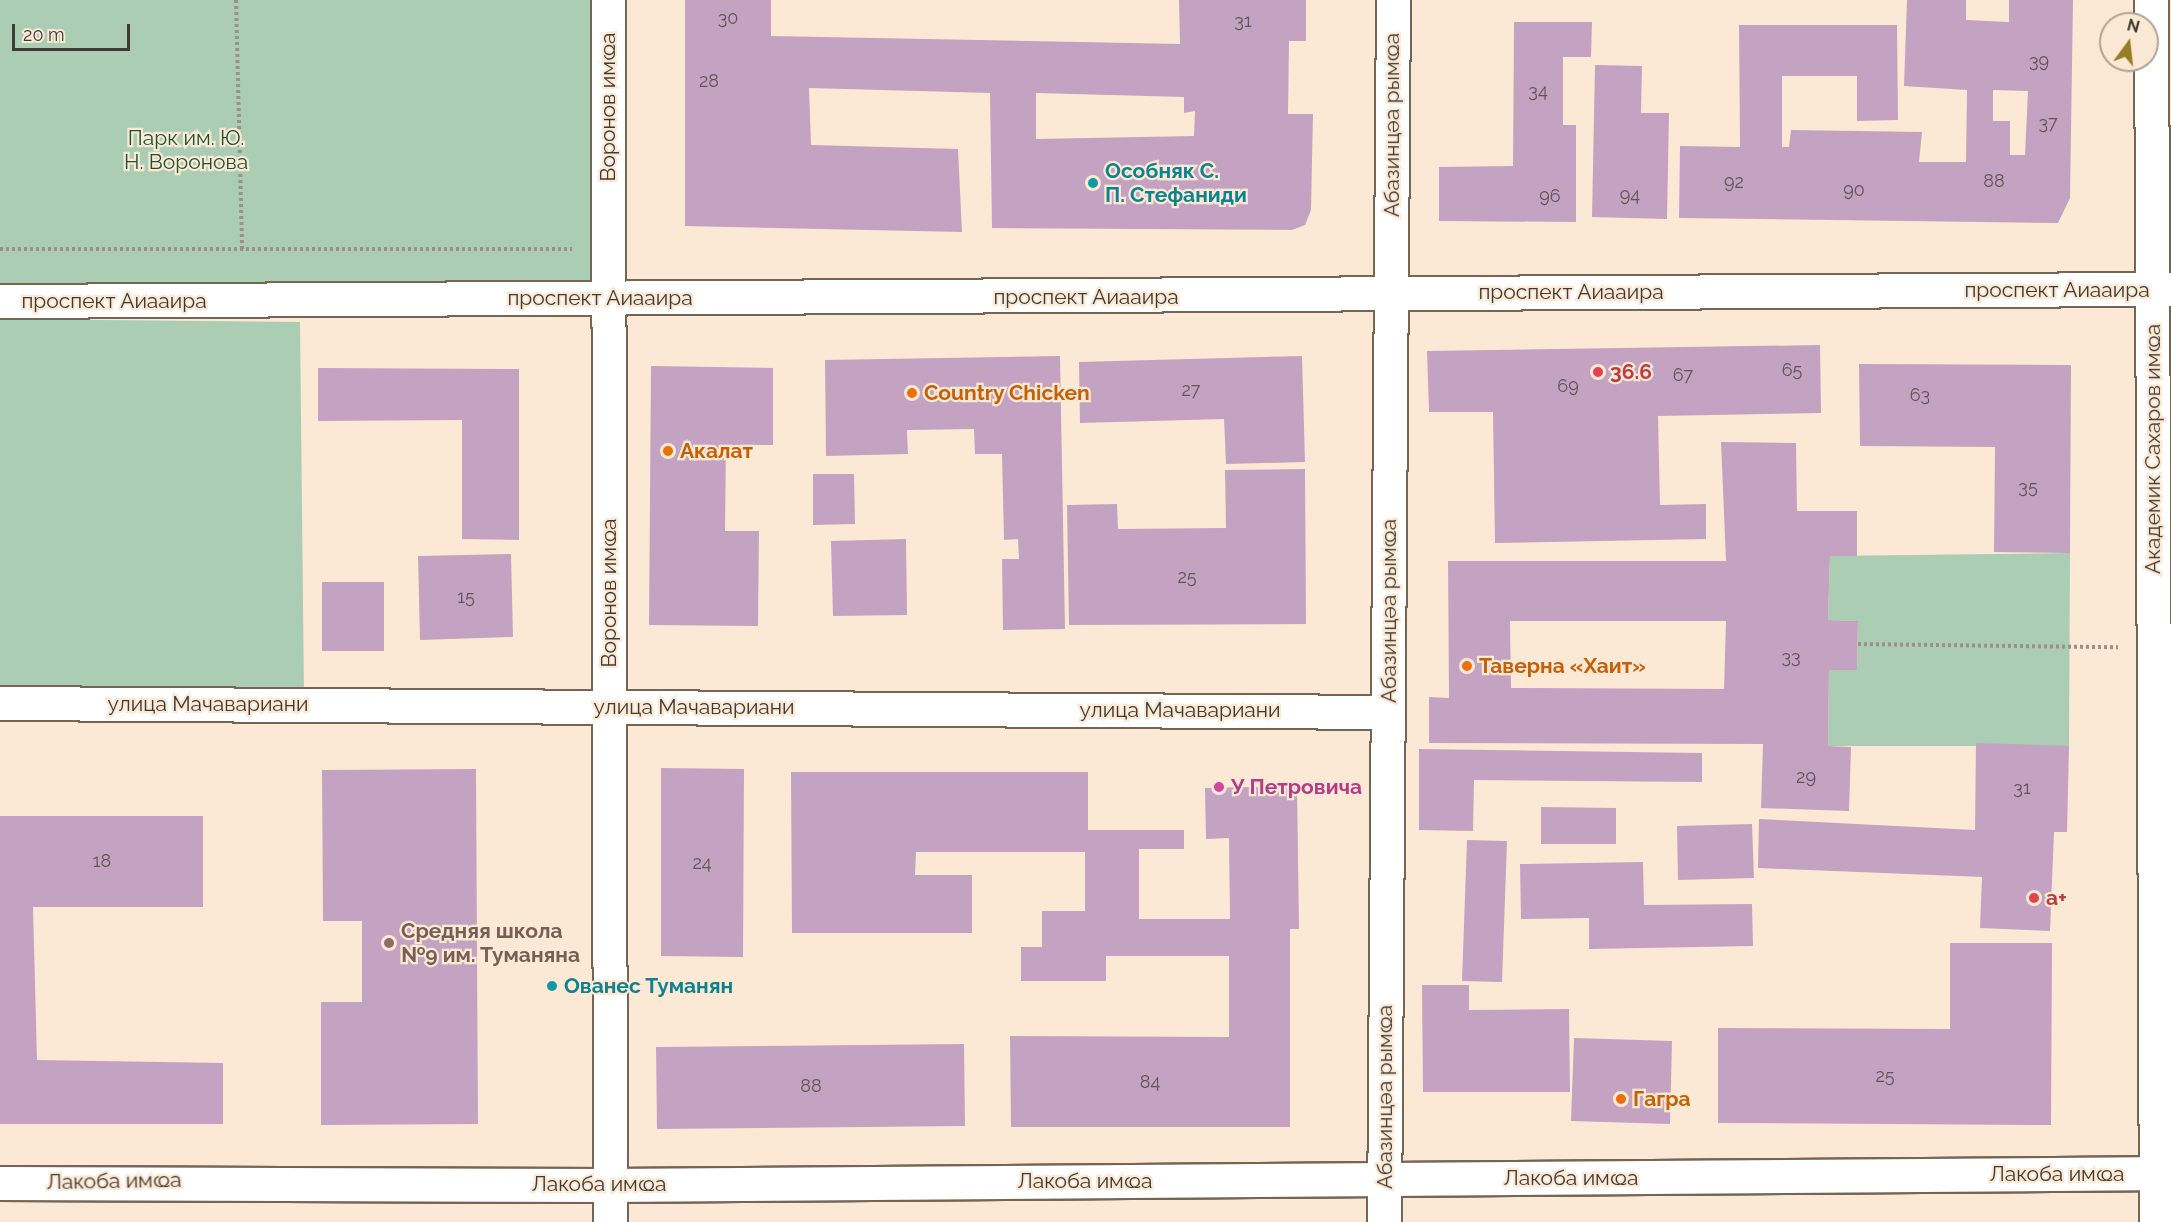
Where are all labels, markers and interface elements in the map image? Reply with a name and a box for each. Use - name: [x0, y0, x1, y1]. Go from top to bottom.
- house number: 30: [718, 7, 738, 29]
- house number: 31: [1234, 10, 1252, 32]
- scale bar: [15, 12, 134, 50]
- north arrow: [2099, 12, 2159, 72]
- text: N: [2125, 15, 2142, 37]
- text: 20 m: [23, 24, 65, 45]
- street label: Воронов имҩа: [595, 32, 621, 182]
- street label: Абазинцәа рымҩа: [1379, 33, 1405, 217]
- house number: 39: [2029, 50, 2049, 72]
- house number: 28: [699, 70, 719, 92]
- house number: 34: [1528, 80, 1548, 102]
- house number: 37: [2038, 112, 2058, 134]
- park label: Парк им. Ю. Н. Воронова: [124, 125, 248, 175]
- place label: Особняк С. П. Стефаниди: [1105, 158, 1247, 208]
- house number: 88: [1983, 170, 2005, 192]
- house number: 92: [1724, 171, 1744, 193]
- marker: Особняк С. П. Стефаниди: [1086, 176, 1100, 190]
- house number: 90: [1843, 179, 1865, 201]
- house number: 94: [1620, 184, 1640, 206]
- house number: 96: [1539, 185, 1561, 207]
- street label: проспект Аиааира: [1964, 277, 2150, 303]
- street label: проспект Аиааира: [1478, 279, 1664, 305]
- street label: проспект Аиааира: [993, 284, 1179, 310]
- street label: проспект Аиааира: [507, 285, 693, 311]
- street label: проспект Аиааира: [21, 288, 207, 314]
- street label: Академик Сахаров имҩа: [2140, 324, 2166, 574]
- place label: 36.6: [1610, 359, 1652, 385]
- house number: 65: [1782, 359, 1802, 381]
- house number: 67: [1673, 364, 1693, 386]
- marker: 36.6: [1591, 365, 1605, 379]
- house number: 69: [1557, 375, 1579, 397]
- house number: 27: [1181, 379, 1201, 401]
- place label: Country Chicken: [924, 380, 1090, 406]
- house number: 63: [1910, 384, 1930, 406]
- marker: Country Chicken: [905, 386, 919, 400]
- place label: Акалат: [680, 438, 753, 464]
- marker: Акалат: [661, 444, 675, 458]
- house number: 35: [2018, 476, 2038, 498]
- street label: Воронов имҩа: [596, 518, 622, 668]
- street label: Абазинцәа рымҩа: [1376, 519, 1402, 703]
- house number: 25: [1177, 566, 1197, 588]
- house number: 15: [457, 586, 475, 608]
- house number: 33: [1781, 646, 1801, 668]
- place label: Таверна «Хаит»: [1479, 653, 1646, 679]
- marker: Таверна «Хаит»: [1460, 659, 1474, 673]
- street label: улица Мачавариани: [107, 691, 309, 717]
- street label: улица Мачавариани: [593, 694, 795, 720]
- street label: улица Мачавариани: [1079, 697, 1281, 723]
- house number: 29: [1796, 766, 1816, 788]
- place label: У Петровича: [1231, 774, 1362, 800]
- house number: 31: [2013, 777, 2031, 799]
- marker: У Петровича: [1212, 780, 1226, 794]
- house number: 18: [93, 850, 111, 872]
- house number: 24: [692, 852, 712, 874]
- place label: а+: [2046, 885, 2067, 911]
- marker: а+: [2027, 891, 2041, 905]
- place label: Средняя школа №9 им. Туманяна: [401, 918, 581, 968]
- marker: Средняя школа №9 им. Туманяна: [382, 936, 396, 950]
- place label: Ованес Туманян: [564, 973, 734, 999]
- marker: Ованес Туманян: [545, 979, 559, 993]
- street label: Абазинцәа рымҩа: [1372, 1005, 1398, 1189]
- house number: 25: [1875, 1065, 1895, 1087]
- house number: 84: [1140, 1071, 1160, 1093]
- house number: 88: [800, 1075, 822, 1097]
- place label: Гагра: [1633, 1086, 1691, 1112]
- marker: Гагра: [1614, 1092, 1628, 1106]
- street label: Лакоба имҩа: [1990, 1161, 2124, 1187]
- street label: Лакоба имҩа: [1504, 1165, 1638, 1191]
- street label: Лакоба имҩа: [46, 1167, 182, 1195]
- street label: Лакоба имҩа: [1018, 1168, 1152, 1194]
- street label: Лакоба имҩа: [532, 1171, 666, 1197]

